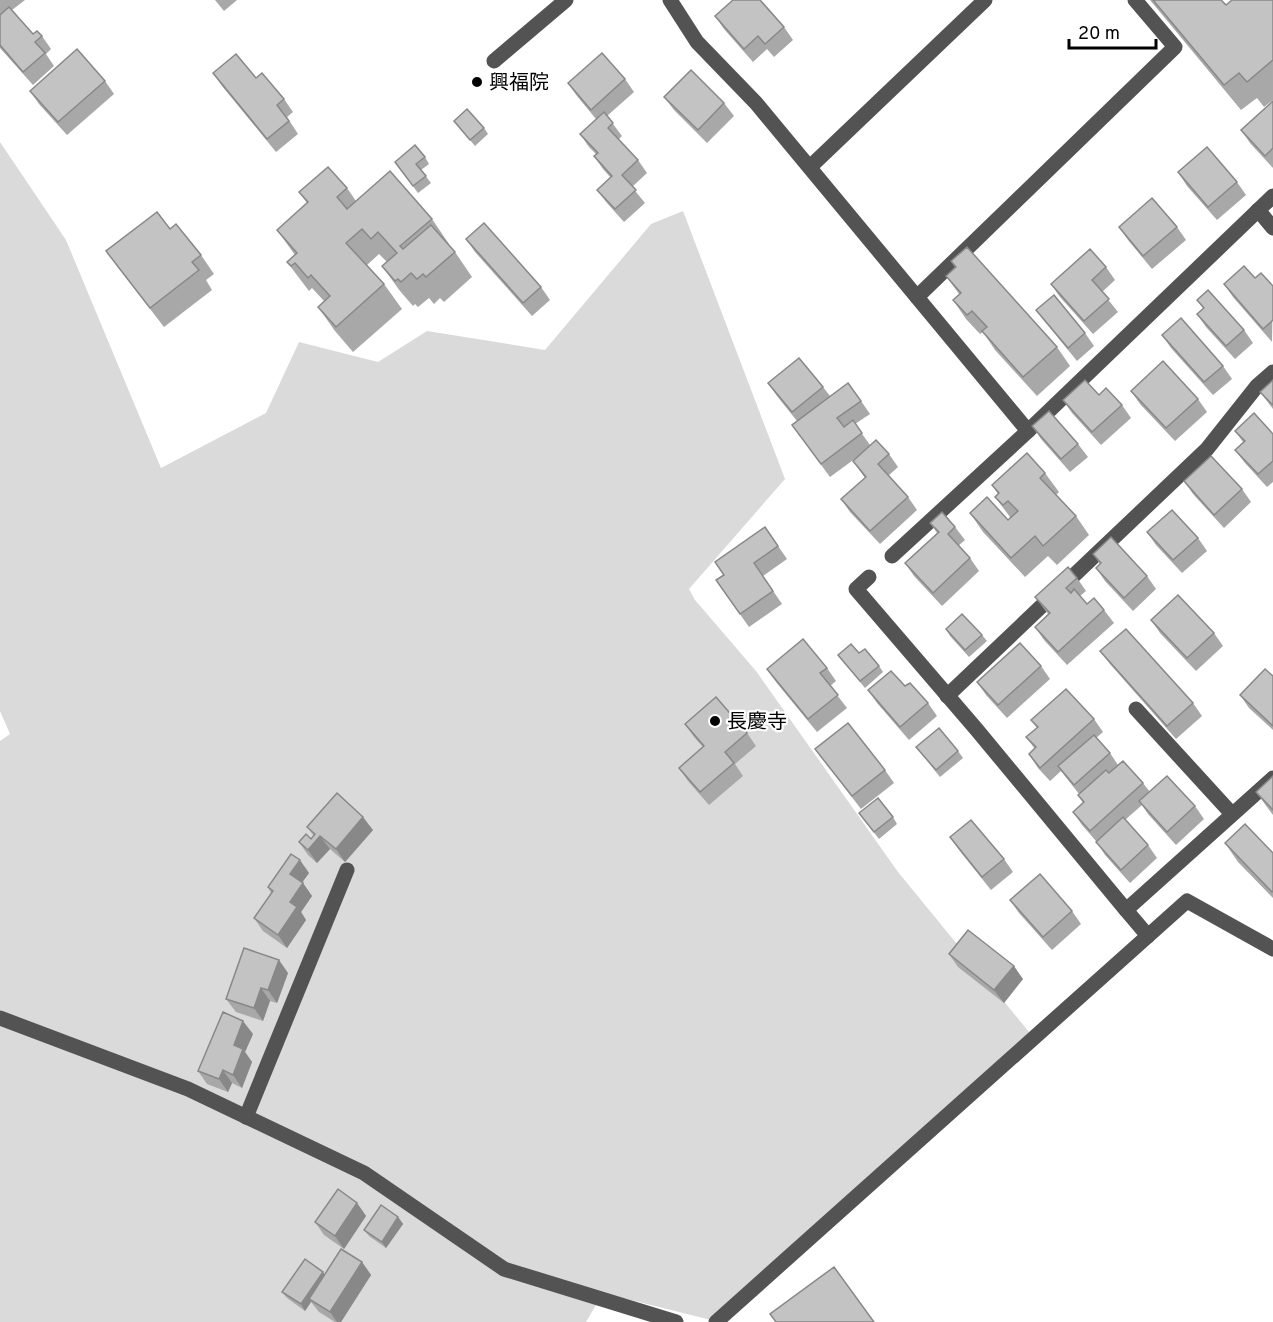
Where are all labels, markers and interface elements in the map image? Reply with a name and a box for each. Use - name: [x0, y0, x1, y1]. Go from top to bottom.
- scale bar: [1069, 12, 1156, 50]
- text: 20 m: [1078, 23, 1120, 46]
- place label: 興福院: [489, 71, 549, 97]
- marker: 興福院: [470, 75, 484, 89]
- place label: 長慶寺: [727, 710, 787, 736]
- marker: 長慶寺: [708, 714, 722, 728]

